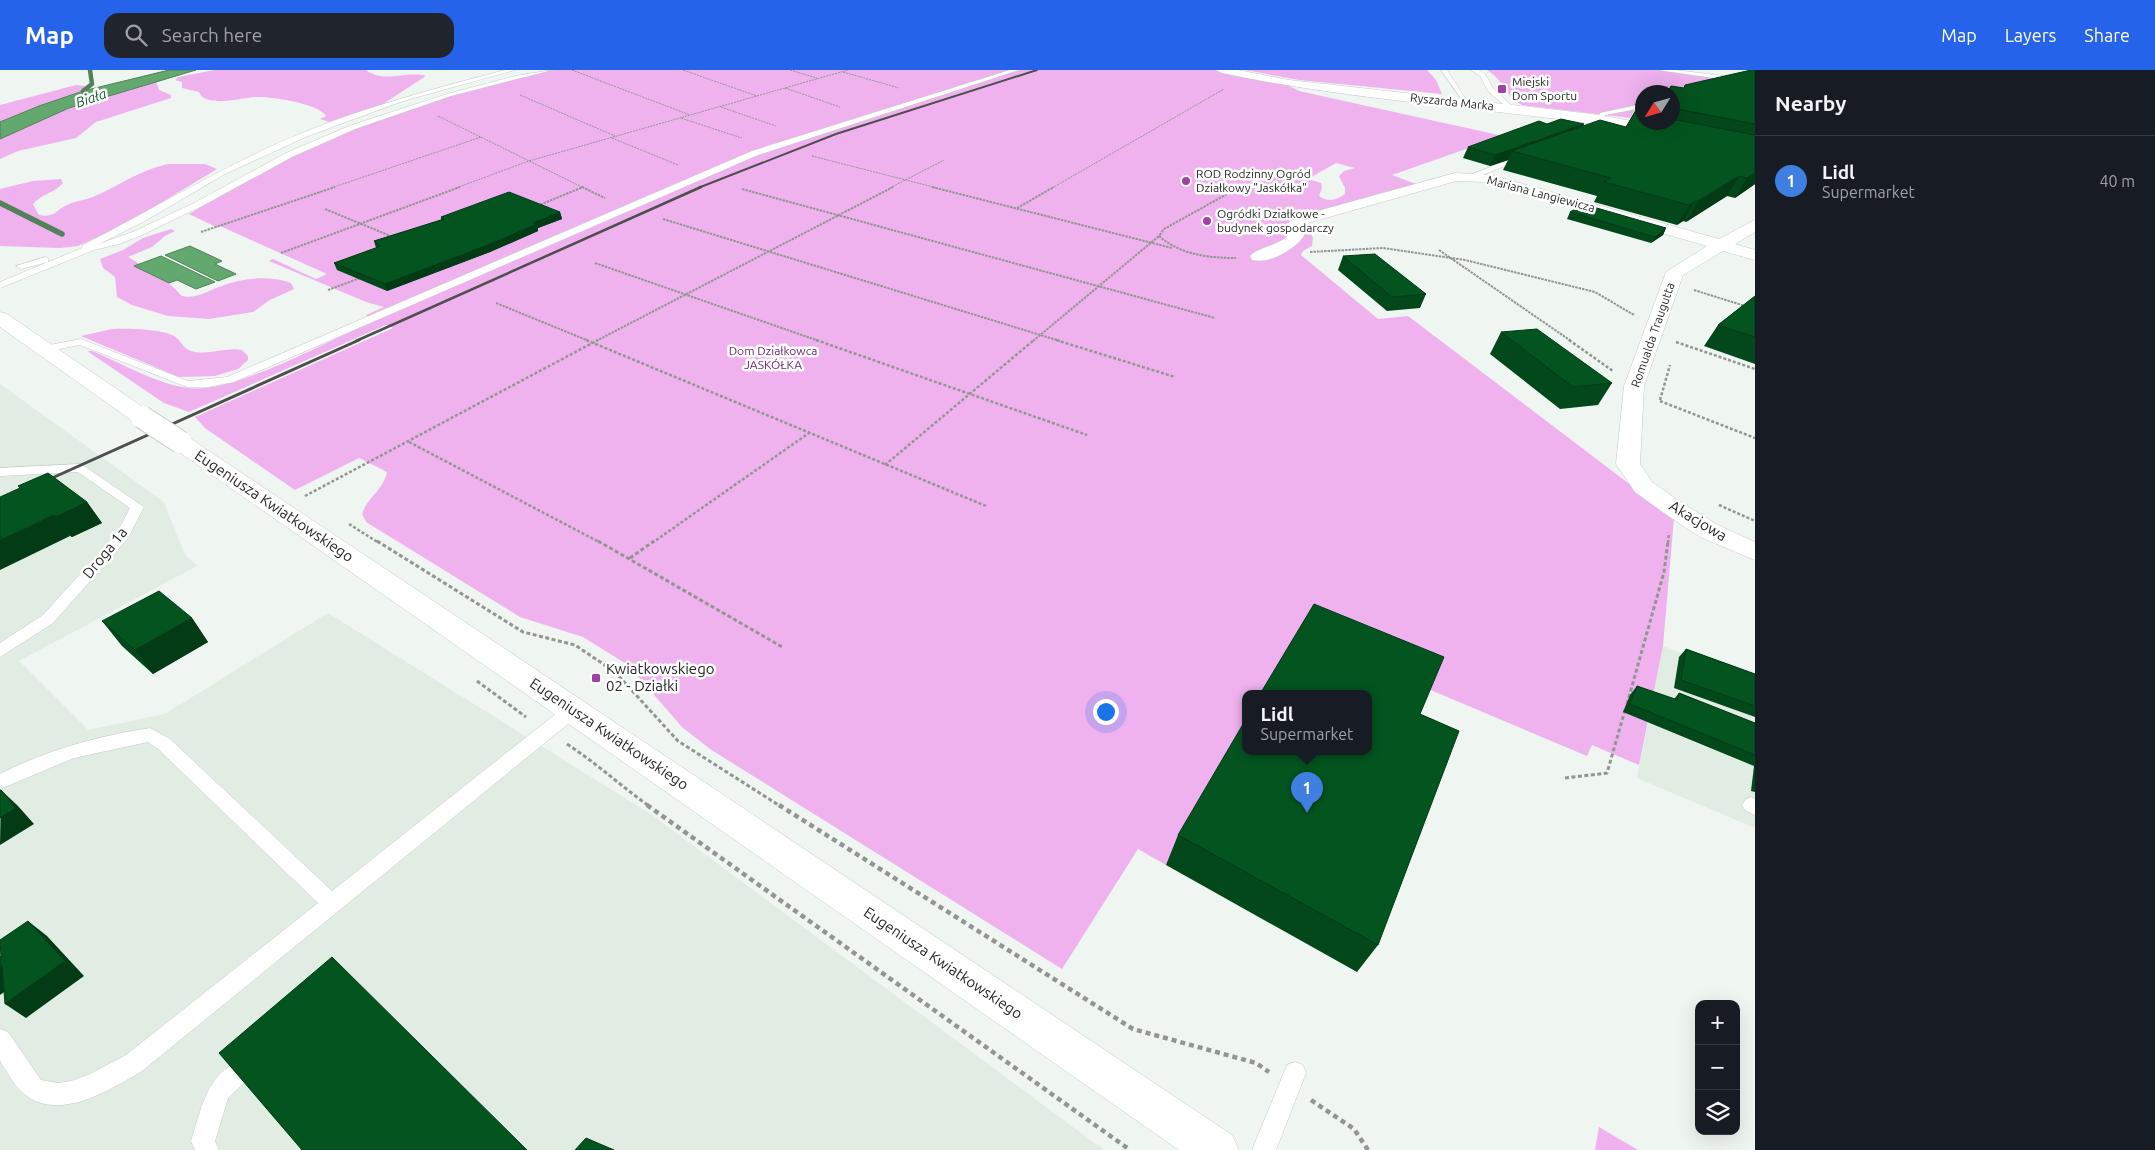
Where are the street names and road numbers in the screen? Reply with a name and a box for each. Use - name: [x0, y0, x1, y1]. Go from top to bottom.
- street label: Ryszarda Marka: [1410, 91, 1494, 112]
- street label: Mariana Langiewicza: [1486, 173, 1596, 214]
- street label: Romualda Traugutta: [1628, 281, 1677, 389]
- street label: Eugeniusza Kwiatkowskiego: [192, 446, 357, 565]
- street label: Akacjowa: [1667, 497, 1730, 544]
- street label: Droga 1a: [79, 524, 130, 582]
- street label: Eugeniusza Kwiatkowskiego: [527, 674, 692, 793]
- street label: Eugeniusza Kwiatkowskiego: [861, 903, 1026, 1022]

